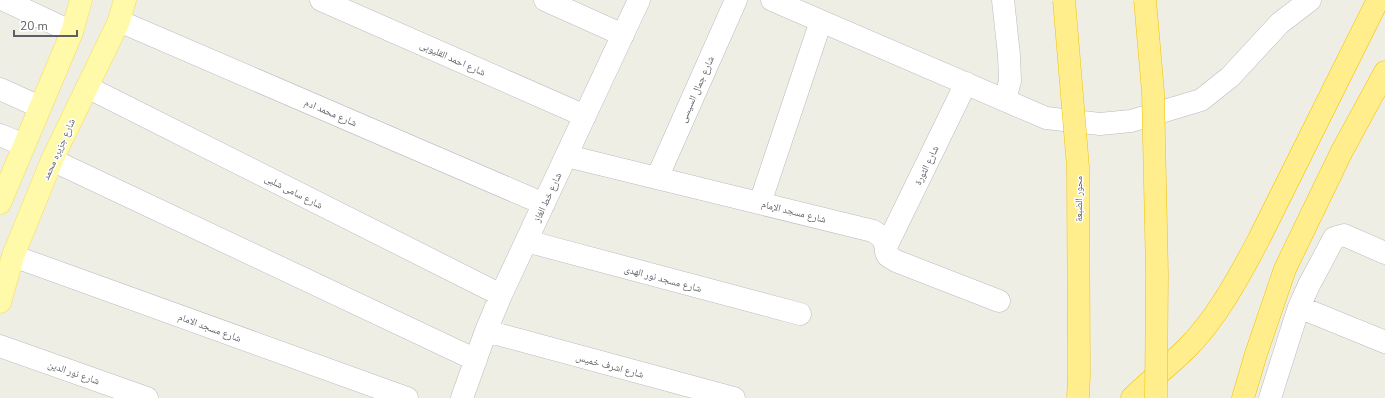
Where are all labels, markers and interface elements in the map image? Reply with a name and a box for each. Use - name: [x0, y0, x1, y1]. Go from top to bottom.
- scale bar: [14, 12, 77, 38]
- text: 20 m: [20, 18, 48, 34]
- street label: شارع احمد القليوبى: [418, 38, 488, 80]
- street label: شارع جمال السيسى: [676, 54, 718, 125]
- street label: شارع محمد ادم: [302, 96, 359, 130]
- street label: شارع جزيره محمد: [39, 116, 79, 182]
- street label: شارع الثورة: [911, 143, 943, 188]
- street label: شارع خط الغاز: [530, 170, 566, 225]
- street label: شارع سامى شلبى: [262, 171, 325, 213]
- street label: محور الضبعة: [1072, 175, 1086, 222]
- street label: شارع مسجد الإمام: [760, 197, 828, 227]
- street label: شارع مسجد نور الهدى: [622, 262, 704, 296]
- street label: شارع مسجد الامام: [176, 310, 244, 346]
- street label: شارع اشرف خميس: [574, 350, 646, 382]
- street label: شارع نور الدين: [46, 358, 102, 388]

